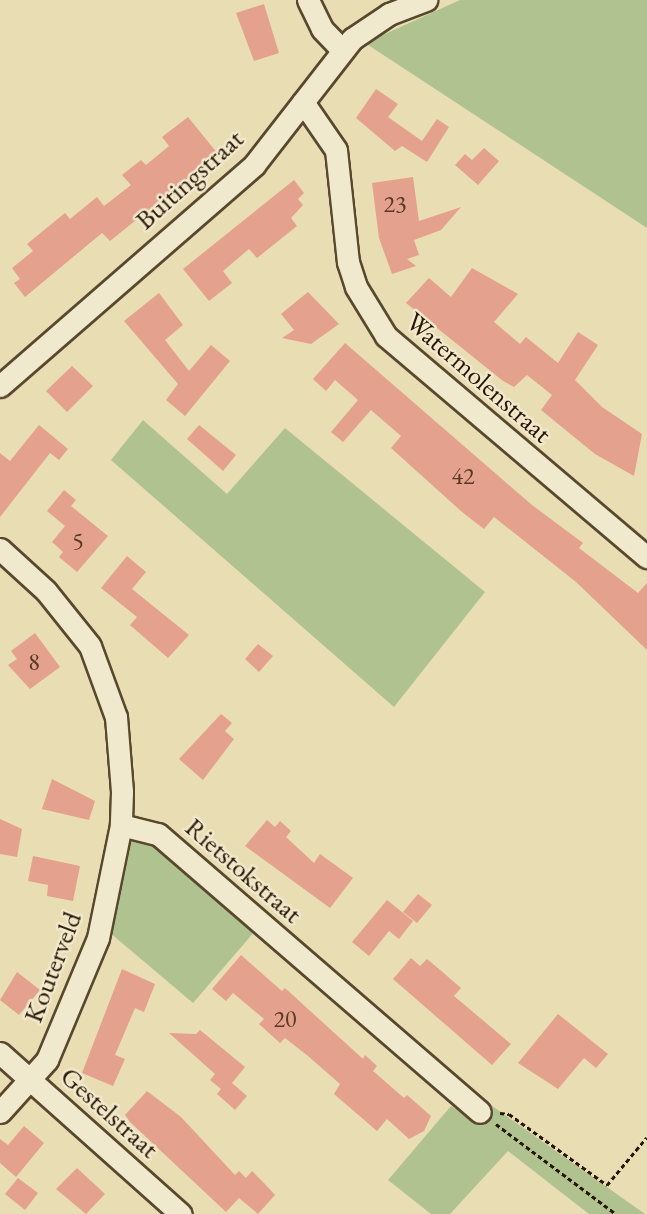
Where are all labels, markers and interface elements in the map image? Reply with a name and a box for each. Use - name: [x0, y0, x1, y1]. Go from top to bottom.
- street label: Buitingstraat: [128, 122, 250, 236]
- house number: 23: [383, 190, 407, 218]
- street label: Watermolenstraat: [400, 305, 558, 449]
- house number: 42: [451, 462, 475, 490]
- house number: 5: [72, 527, 84, 555]
- house number: 8: [28, 648, 40, 676]
- street label: Rietstokstraat: [179, 811, 309, 929]
- street label: Kouterveld: [16, 907, 88, 1027]
- house number: 20: [273, 1005, 297, 1033]
- street label: Gestelstraat: [54, 1060, 166, 1164]

